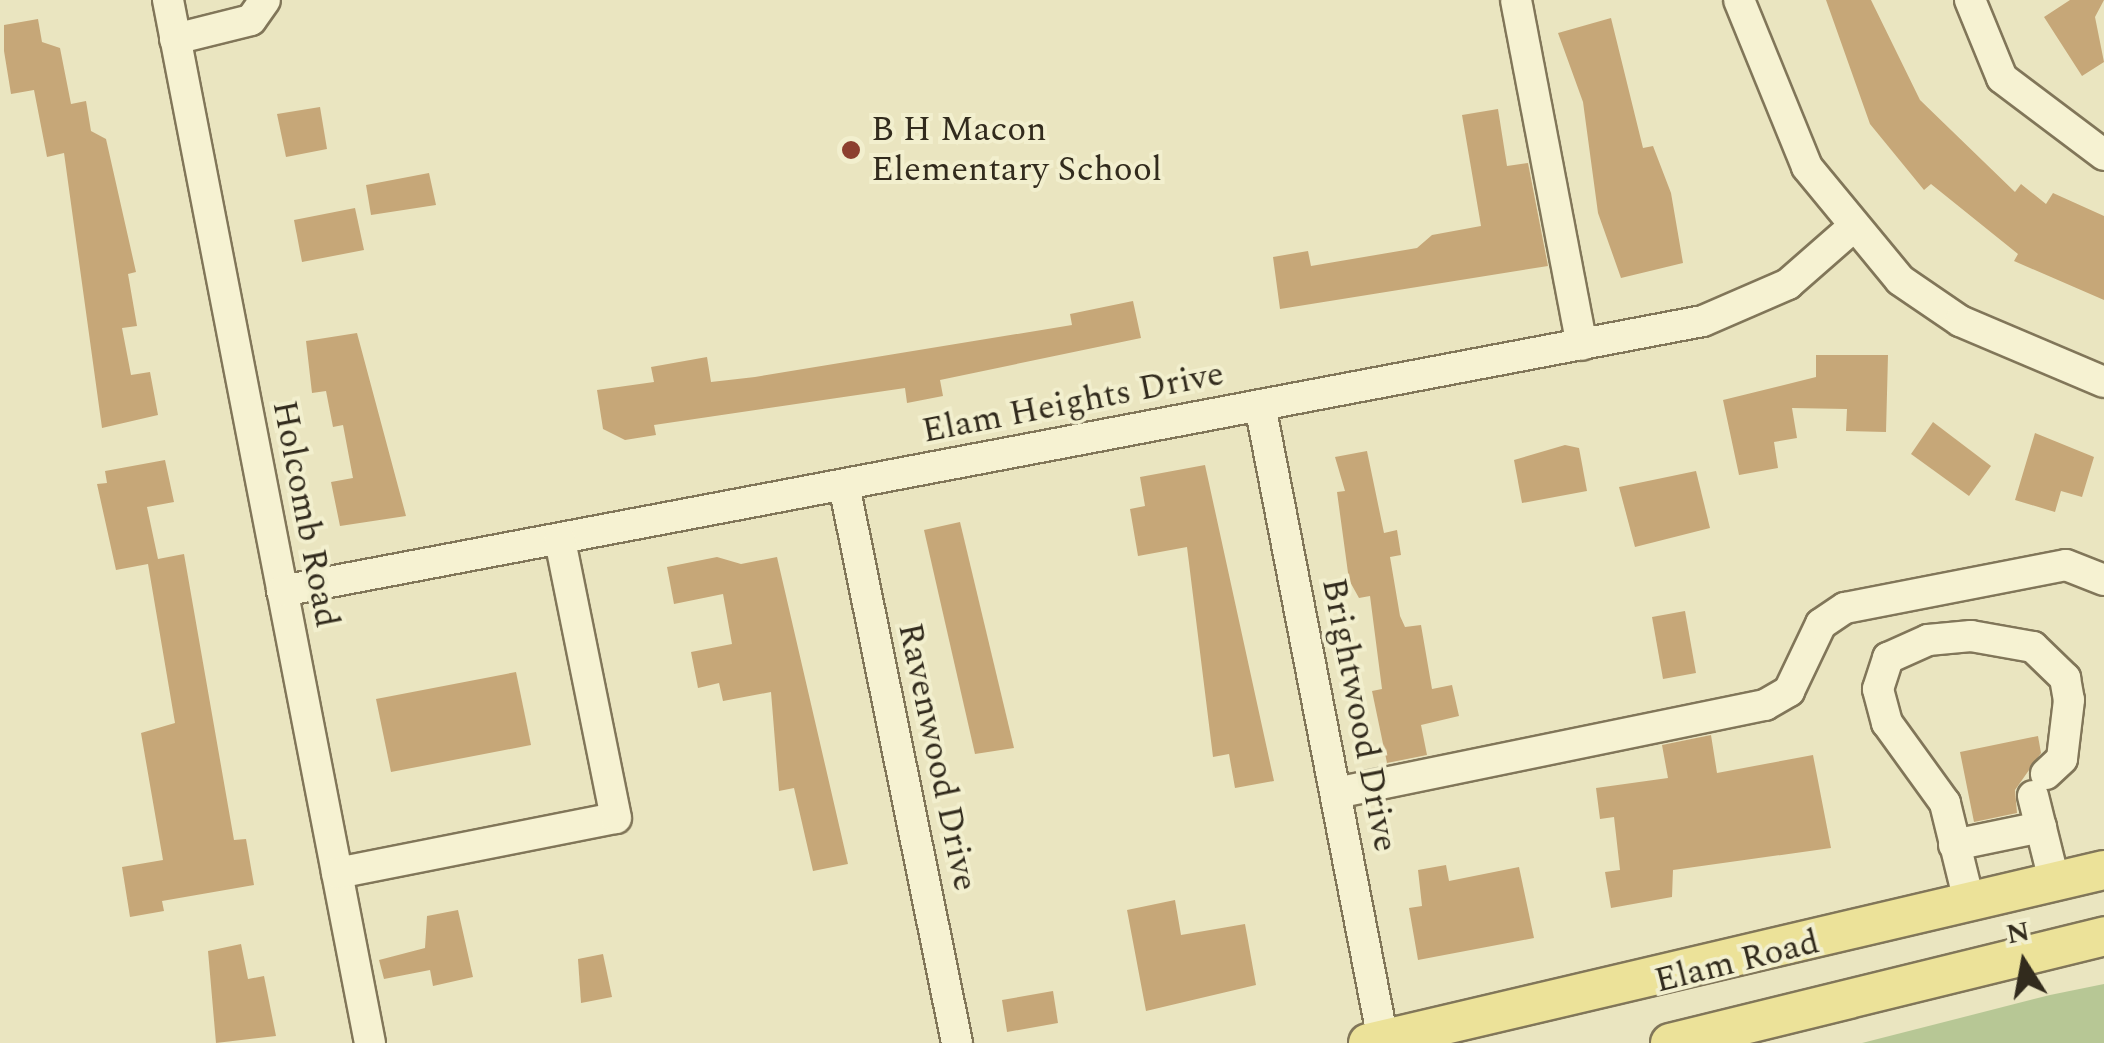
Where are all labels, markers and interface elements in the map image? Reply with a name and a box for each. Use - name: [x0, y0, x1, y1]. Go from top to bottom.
- place label: B H Macon Elementary School: [871, 109, 1162, 191]
- marker: B H Macon Elementary School: [840, 139, 862, 161]
- street label: Elam Heights Drive: [919, 353, 1227, 453]
- street label: Holcomb Road: [262, 397, 348, 631]
- street label: Brightwood Drive: [1312, 575, 1406, 855]
- street label: Ravenwood Drive: [888, 619, 986, 895]
- text: N: [2003, 910, 2033, 956]
- north arrow: [1974, 913, 2074, 1013]
- street label: Elam Road: [1650, 921, 1824, 1003]

